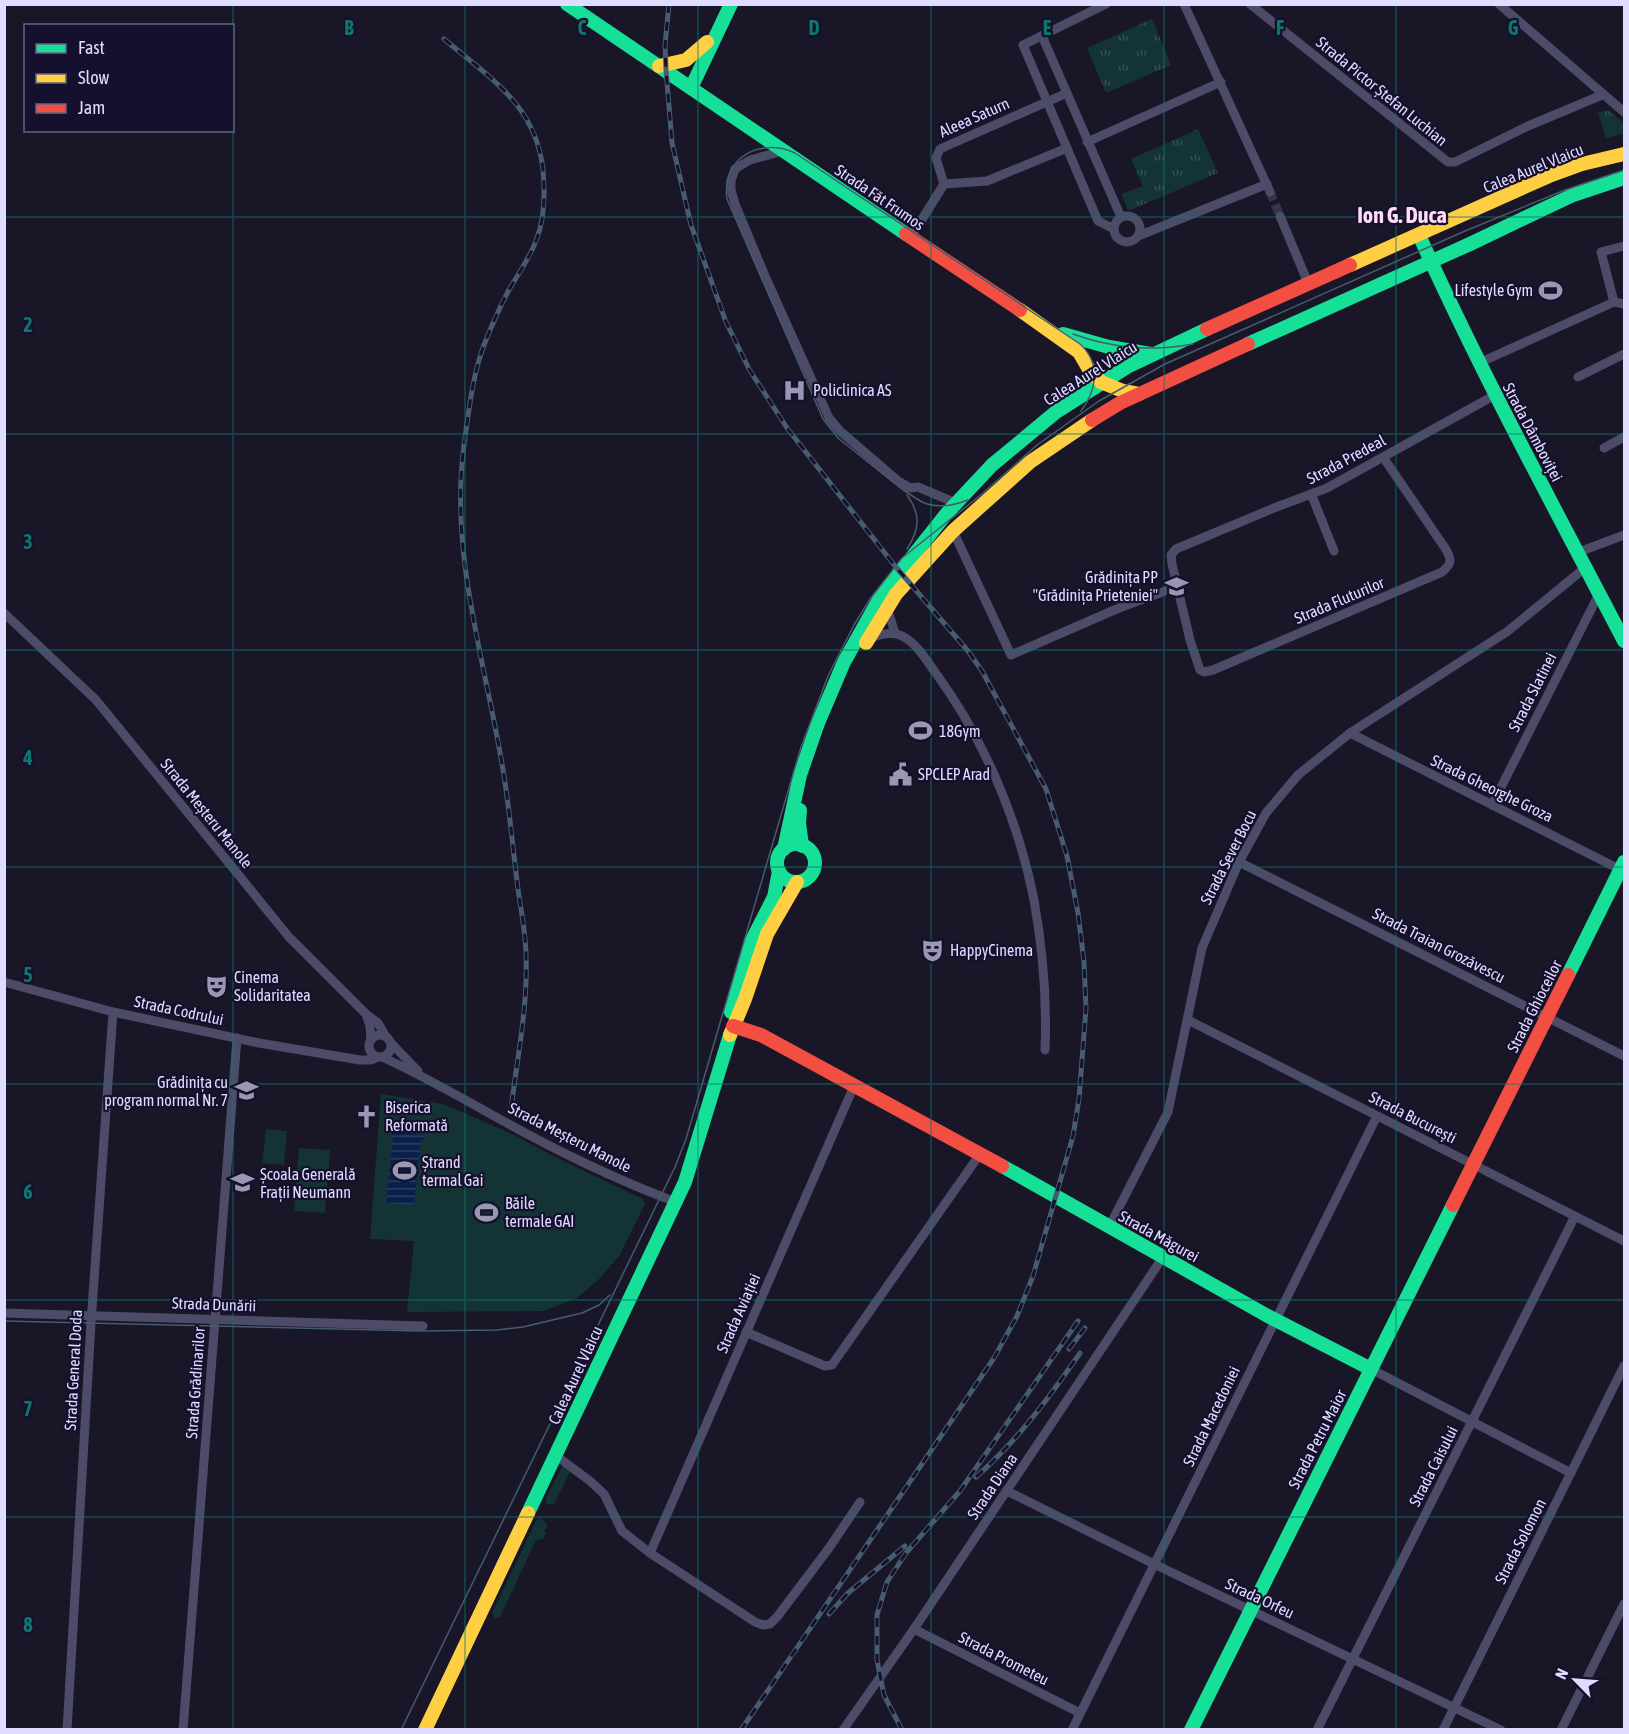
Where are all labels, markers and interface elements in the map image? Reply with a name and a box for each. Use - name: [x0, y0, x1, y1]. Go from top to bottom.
- text: B: [344, 16, 354, 39]
- text: C: [578, 16, 587, 39]
- text: D: [808, 16, 820, 39]
- text: E: [1043, 16, 1052, 39]
- text: F: [1276, 16, 1284, 39]
- text: G: [1508, 16, 1519, 39]
- legend: [24, 24, 234, 132]
- street label: Strada Pictor Ștefan Luchian: [1312, 33, 1451, 150]
- text: Fast: [78, 37, 105, 58]
- text: Slow: [78, 67, 109, 88]
- street label: Aleea Saturn: [936, 94, 1012, 140]
- text: Jam: [78, 97, 105, 118]
- street label: Calea Aurel Vlaicu: [1480, 140, 1586, 196]
- street label: Strada Făt Frumos: [832, 160, 928, 234]
- district label: Ion G. Duca: [1357, 202, 1447, 228]
- sports icon: Lifestyle Gym: [1538, 277, 1564, 303]
- place label: Lifestyle Gym: [1454, 281, 1533, 300]
- text: 2: [23, 313, 33, 336]
- street label: Calea Aurel Vlaicu: [1040, 337, 1140, 409]
- hospital icon: Policlinica AS: [782, 377, 808, 403]
- street label: Strada Dâmboviței: [1499, 380, 1567, 485]
- place label: Policlinica AS: [813, 381, 892, 399]
- street label: Strada Predeal: [1304, 430, 1389, 487]
- text: 3: [23, 530, 33, 553]
- place label: Grădinița PP "Grădinița Prieteniei": [1033, 568, 1158, 605]
- school or university icon: Grădinița PP "Grădinița Prieteniei": [1163, 573, 1189, 599]
- street label: Strada Fluturilor: [1291, 573, 1387, 627]
- street label: Strada Slatinei: [1505, 650, 1559, 734]
- sports icon: 18Gym: [908, 718, 934, 744]
- place label: 18Gym: [939, 722, 981, 741]
- text: 4: [22, 746, 33, 769]
- street label: Strada Gheorghe Groza: [1428, 751, 1556, 826]
- street label: Strada Meșteru Manole: [157, 755, 257, 872]
- public building icon: SPCLEP Arad: [887, 761, 913, 787]
- place label: SPCLEP Arad: [918, 765, 990, 783]
- street label: Strada Sever Bocu: [1196, 807, 1260, 907]
- street label: Strada Traian Grozăvescu: [1370, 904, 1508, 986]
- theatre icon: HappyCinema: [919, 937, 945, 963]
- place label: HappyCinema: [950, 941, 1033, 960]
- street label: Strada Ghioceilor: [1503, 957, 1565, 1055]
- text: 5: [23, 963, 33, 986]
- place label: Cinema Solidaritatea: [234, 968, 311, 1004]
- theatre icon: Cinema Solidaritatea: [203, 973, 229, 999]
- street label: Strada Codrului: [133, 992, 225, 1028]
- place label: Grădinița cu program normal Nr. 7: [104, 1073, 228, 1110]
- school or university icon: Grădinița cu program normal Nr. 7: [233, 1078, 259, 1104]
- street label: Strada București: [1366, 1087, 1460, 1148]
- place label: Biserica Reformată: [385, 1098, 448, 1134]
- street label: Strada Meșteru Manole: [505, 1098, 634, 1177]
- church icon: Biserica Reformată: [354, 1103, 380, 1129]
- place label: Ștrand termal Gai: [422, 1153, 483, 1189]
- sports icon: Ștrand termal Gai: [391, 1158, 417, 1184]
- place label: Școala Generală Frații Neumann: [260, 1165, 356, 1202]
- school or university icon: Școala Generală Frații Neumann: [229, 1170, 255, 1196]
- text: 6: [23, 1180, 33, 1203]
- place label: Băile termale GAI: [505, 1194, 574, 1230]
- sports icon: Băile termale GAI: [474, 1199, 500, 1225]
- street label: Strada Măgurei: [1115, 1207, 1202, 1266]
- street label: Strada Aviației: [712, 1270, 764, 1356]
- street label: Strada Dunării: [172, 1294, 256, 1314]
- street label: Strada General Doda: [61, 1309, 85, 1431]
- street label: Calea Aurel Vlaicu: [544, 1323, 606, 1427]
- street label: Strada Grădinarilor: [182, 1326, 208, 1439]
- street label: Strada Macedoniei: [1179, 1363, 1243, 1469]
- street label: Strada Petru Maior: [1284, 1386, 1350, 1491]
- text: 7: [23, 1397, 33, 1420]
- street label: Strada Caisului: [1405, 1423, 1461, 1509]
- street label: Strada Diana: [963, 1450, 1021, 1522]
- street label: Strada Solomon: [1491, 1495, 1549, 1587]
- street label: Strada Orfeu: [1223, 1574, 1297, 1622]
- text: 8: [23, 1613, 33, 1636]
- street label: Strada Prometeu: [956, 1628, 1052, 1688]
- north arrow: [1545, 1650, 1605, 1710]
- text: N: [1551, 1666, 1572, 1682]

